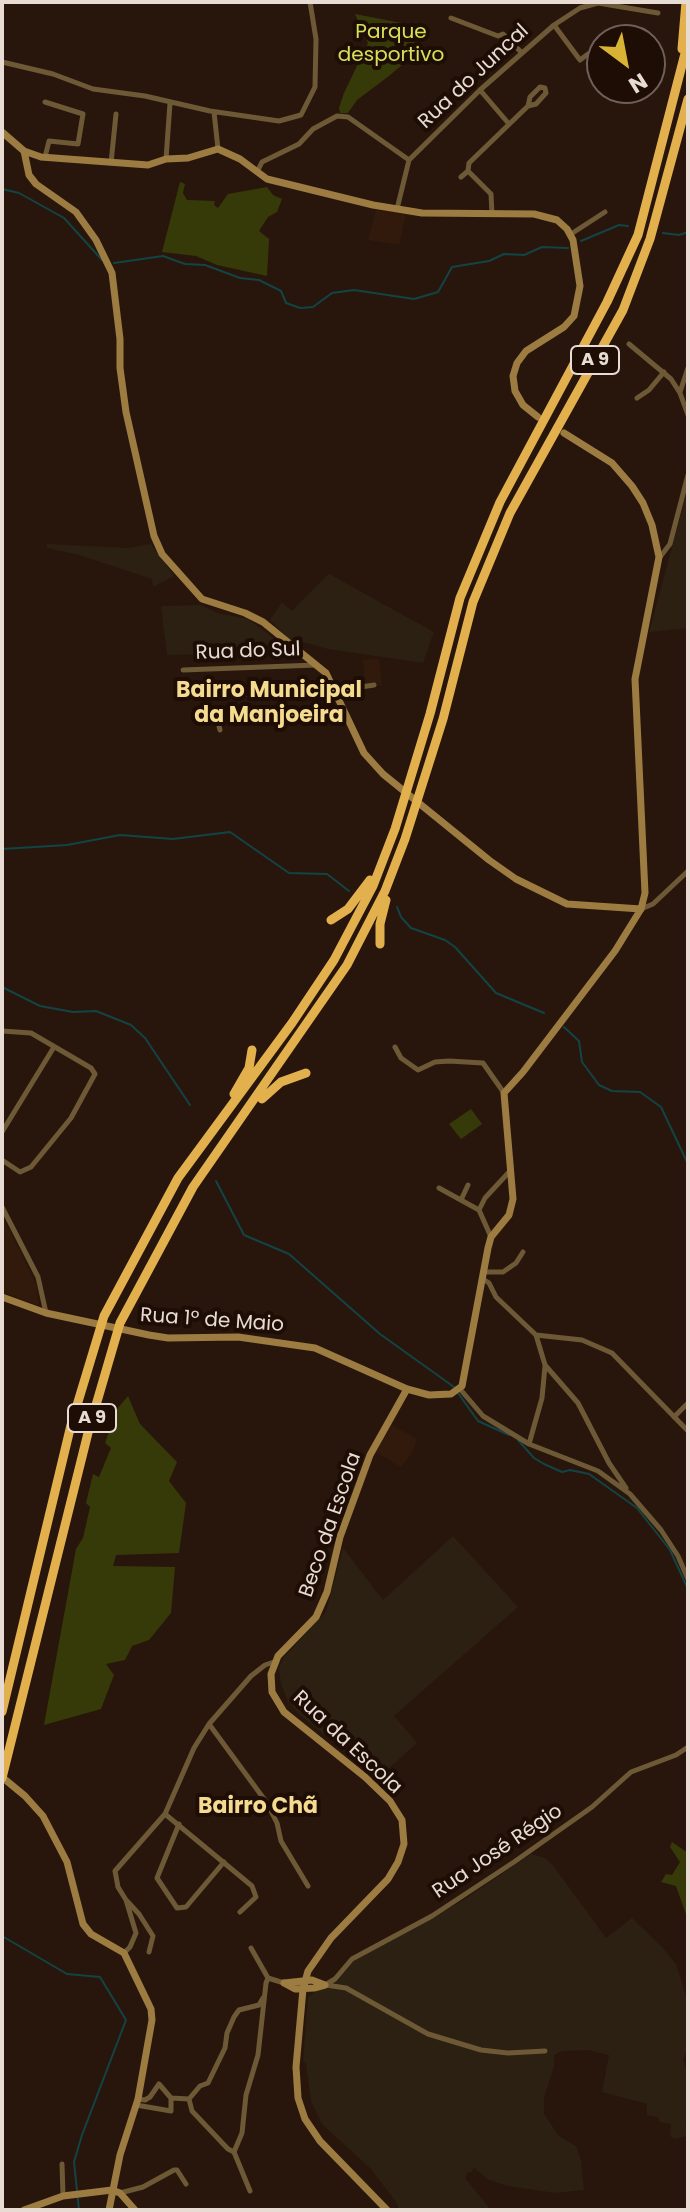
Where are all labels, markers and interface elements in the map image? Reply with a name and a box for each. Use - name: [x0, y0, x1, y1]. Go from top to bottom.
- street label: Rua do Juncal: [414, 20, 534, 134]
- park label: Parque desportivo: [338, 21, 444, 68]
- north arrow: [586, 24, 666, 104]
- text: N: [623, 66, 653, 101]
- road number: A 9: [571, 346, 619, 374]
- street label: Rua do Sul: [195, 638, 301, 666]
- district label: Bairro Municipal da Manjoeira: [176, 678, 362, 730]
- street label: Rua 1º de Maio: [139, 1304, 285, 1338]
- road number: A 9: [68, 1404, 116, 1432]
- street label: Beco da Escola: [295, 1450, 367, 1600]
- street label: Rua da Escola: [288, 1686, 406, 1800]
- district label: Bairro Chã: [198, 1794, 318, 1820]
- street label: Rua José Régio: [429, 1800, 567, 1904]

